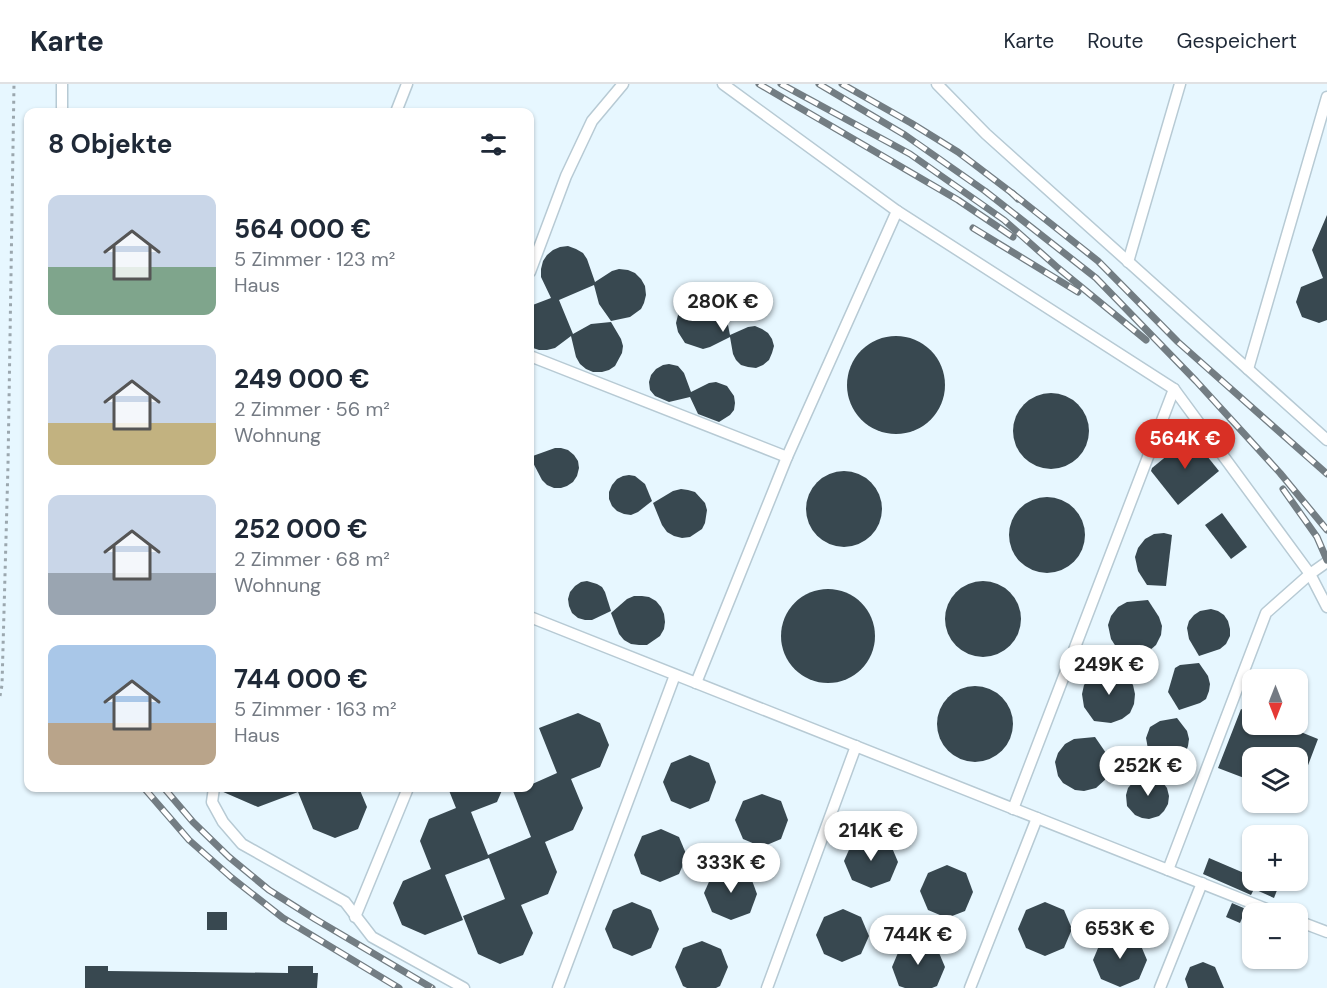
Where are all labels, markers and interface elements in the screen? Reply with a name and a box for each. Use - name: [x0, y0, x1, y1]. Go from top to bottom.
- text: Karte: [30, 23, 104, 60]
- text: Karte: [1003, 27, 1054, 55]
- text: Route: [1087, 27, 1143, 55]
- text: Gespeichert: [1176, 27, 1297, 55]
- text: 8 Objekte: [48, 127, 172, 161]
- icon: filters: [477, 128, 510, 161]
- text: 564 000 €: [234, 212, 371, 246]
- icon: home: [96, 219, 168, 291]
- text: 5 Zimmer · 123 m²: [234, 246, 395, 272]
- text: Haus: [234, 272, 280, 298]
- pin: 280K €: [674, 282, 772, 333]
- text: 280K €: [687, 288, 759, 314]
- text: 249 000 €: [234, 362, 370, 396]
- icon: home: [96, 369, 168, 441]
- text: 2 Zimmer · 56 m²: [234, 396, 390, 422]
- pin: 564K €: [1136, 419, 1234, 470]
- text: Wohnung: [234, 422, 321, 448]
- text: 564K €: [1149, 425, 1221, 451]
- text: 252 000 €: [234, 512, 368, 546]
- icon: home: [96, 519, 168, 591]
- text: 2 Zimmer · 68 m²: [234, 546, 390, 572]
- text: Wohnung: [234, 572, 321, 598]
- pin: 249K €: [1060, 645, 1158, 696]
- text: 249K €: [1074, 651, 1144, 677]
- text: 744 000 €: [234, 662, 368, 696]
- icon: home: [96, 669, 168, 741]
- north arrow: [1242, 669, 1308, 735]
- map controls: [1242, 669, 1308, 969]
- text: 5 Zimmer · 163 m²: [234, 696, 397, 722]
- text: Haus: [234, 722, 280, 748]
- pin: 252K €: [1099, 746, 1197, 797]
- button: layers: [1242, 747, 1308, 813]
- text: 252K €: [1114, 752, 1182, 778]
- pin: 214K €: [822, 811, 920, 862]
- text: 214K €: [838, 817, 904, 843]
- button: +: [1242, 825, 1308, 891]
- pin: 333K €: [682, 843, 780, 894]
- text: 333K €: [696, 849, 766, 875]
- button: −: [1242, 903, 1308, 969]
- pin: 653K €: [1071, 909, 1169, 960]
- pin: 744K €: [869, 915, 967, 966]
- text: 653K €: [1085, 915, 1155, 941]
- text: 744K €: [883, 921, 953, 947]

